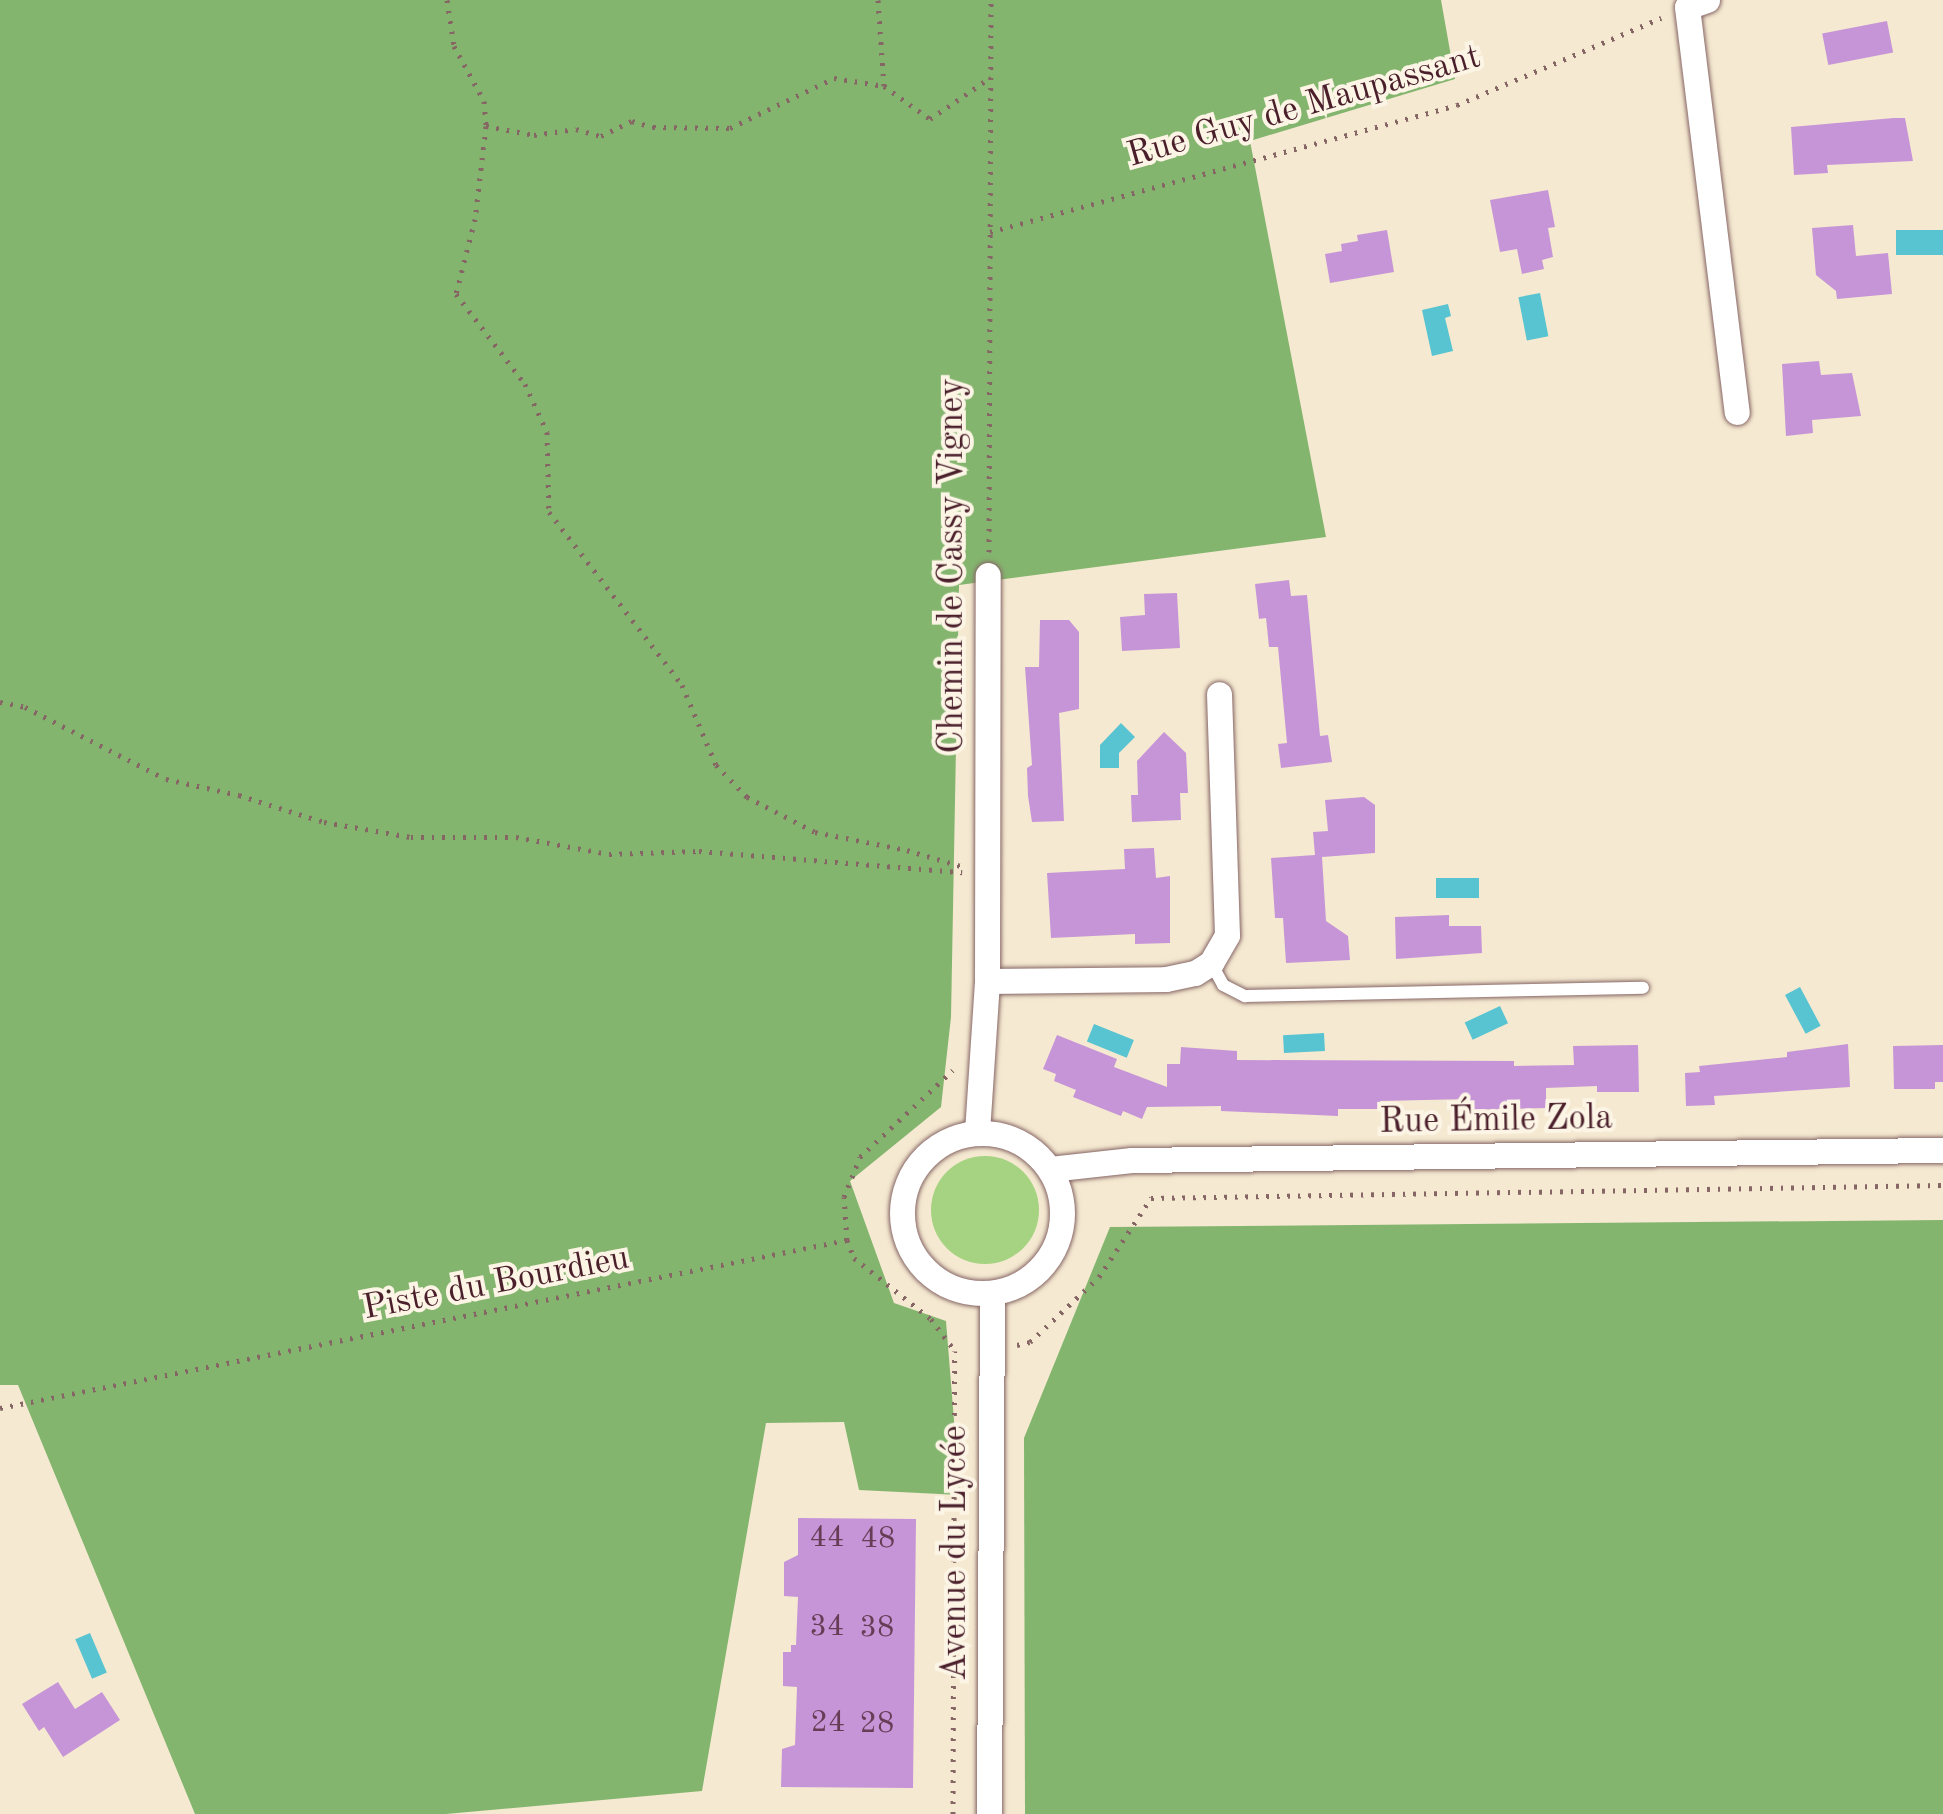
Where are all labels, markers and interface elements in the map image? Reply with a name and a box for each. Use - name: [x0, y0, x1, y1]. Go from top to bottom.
- street label: Rue Guy de Maupassant: [1122, 36, 1486, 178]
- street label: Chemin de Cassy Vigney: [932, 378, 974, 754]
- street label: Rue Émile Zola: [1379, 1098, 1613, 1144]
- street label: Piste du Bourdieu: [359, 1238, 633, 1330]
- street label: Avenue du Lycée: [935, 1425, 977, 1681]
- house number: 44: [810, 1520, 844, 1556]
- house number: 48: [861, 1521, 895, 1557]
- house number: 34: [810, 1609, 844, 1645]
- house number: 38: [860, 1610, 894, 1646]
- house number: 24: [811, 1705, 845, 1741]
- house number: 28: [860, 1706, 894, 1742]

